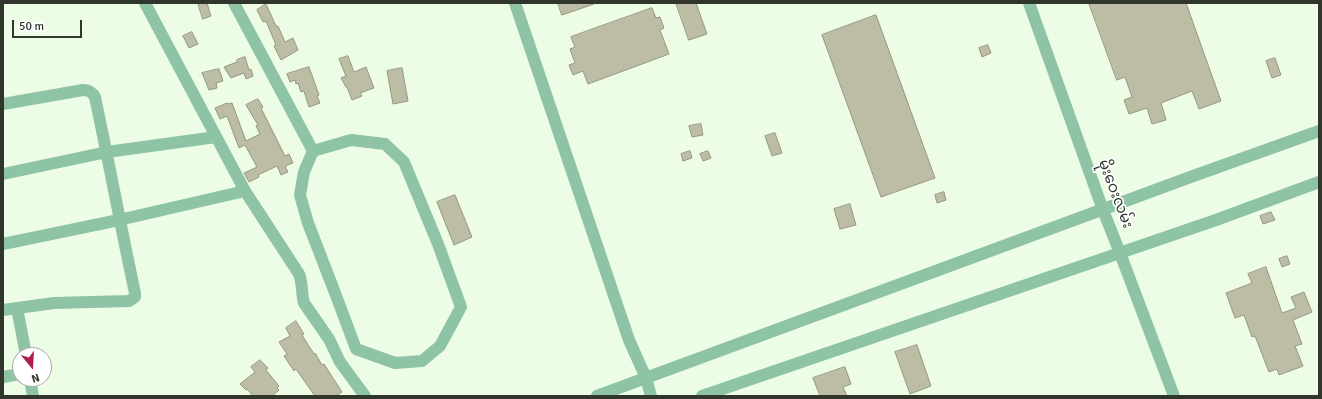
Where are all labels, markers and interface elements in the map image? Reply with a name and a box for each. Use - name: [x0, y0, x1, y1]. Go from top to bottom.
- scale bar: [14, 12, 84, 38]
- text: 50 m: [19, 19, 44, 34]
- street label: မိုးဝေးလမ်း: [1094, 157, 1136, 231]
- north arrow: [12, 347, 52, 387]
- text: N: [30, 371, 41, 385]

